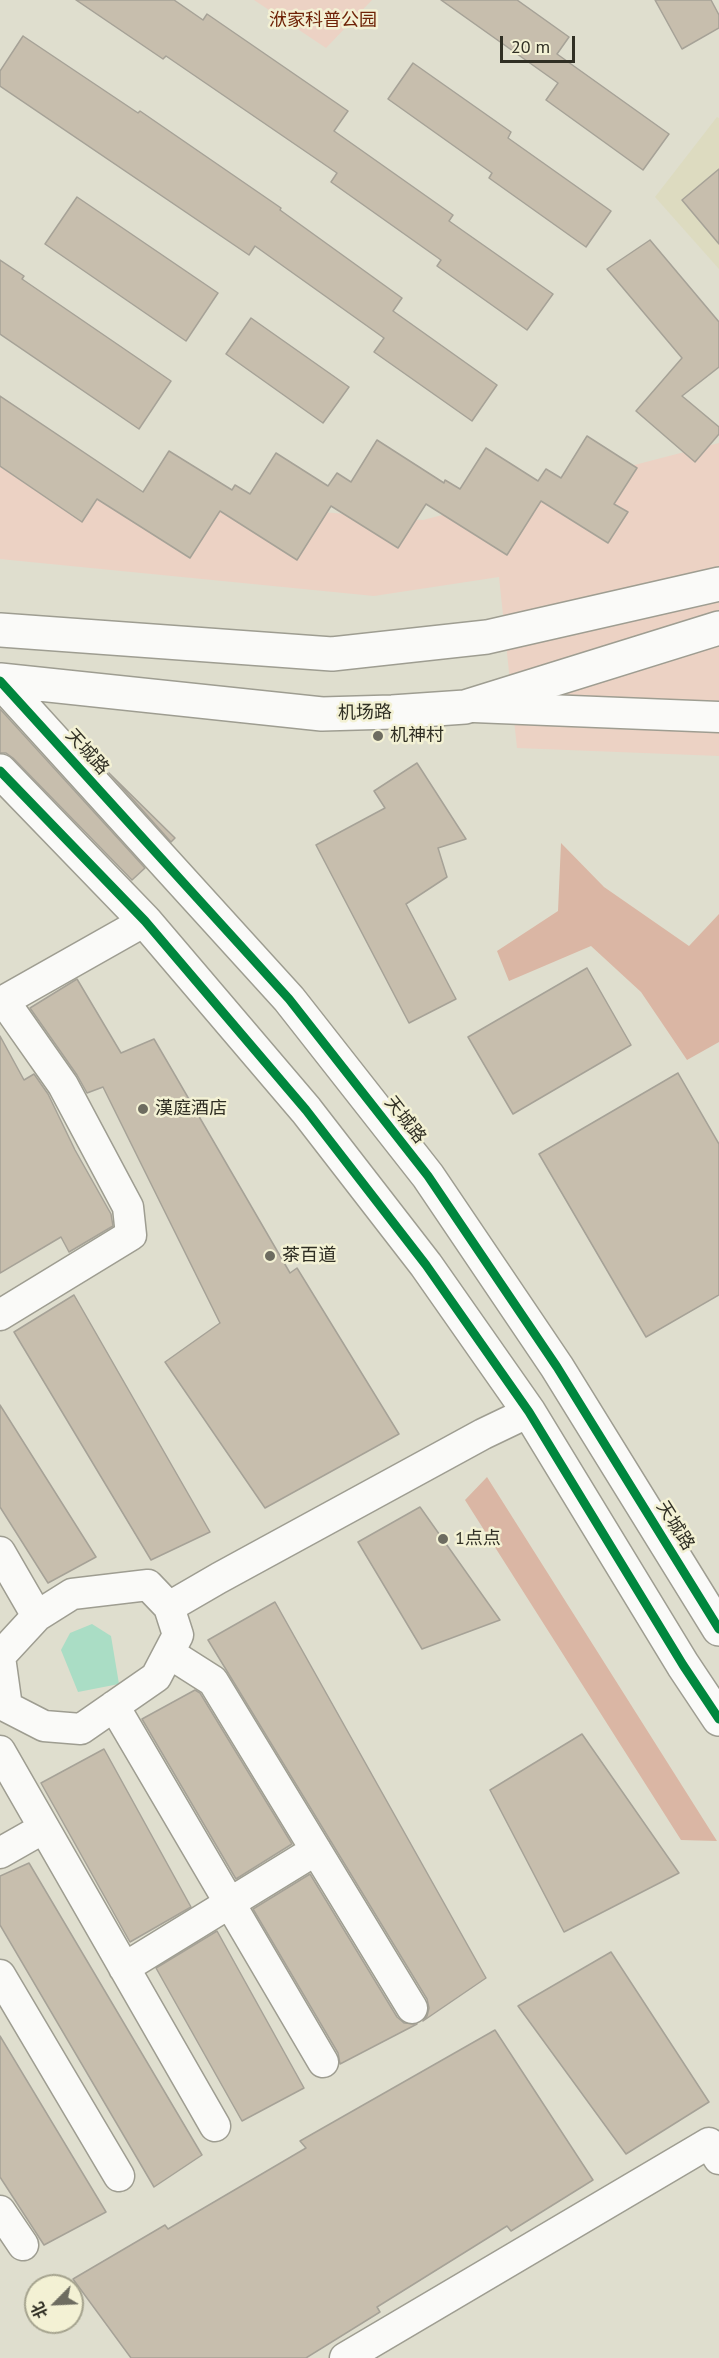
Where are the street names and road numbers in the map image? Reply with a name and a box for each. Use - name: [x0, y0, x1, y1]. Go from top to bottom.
- street label: 机场路: [338, 702, 392, 724]
- street label: 天城路: [61, 725, 113, 779]
- street label: 天城路: [380, 1092, 430, 1148]
- street label: 天城路: [652, 1497, 698, 1555]

